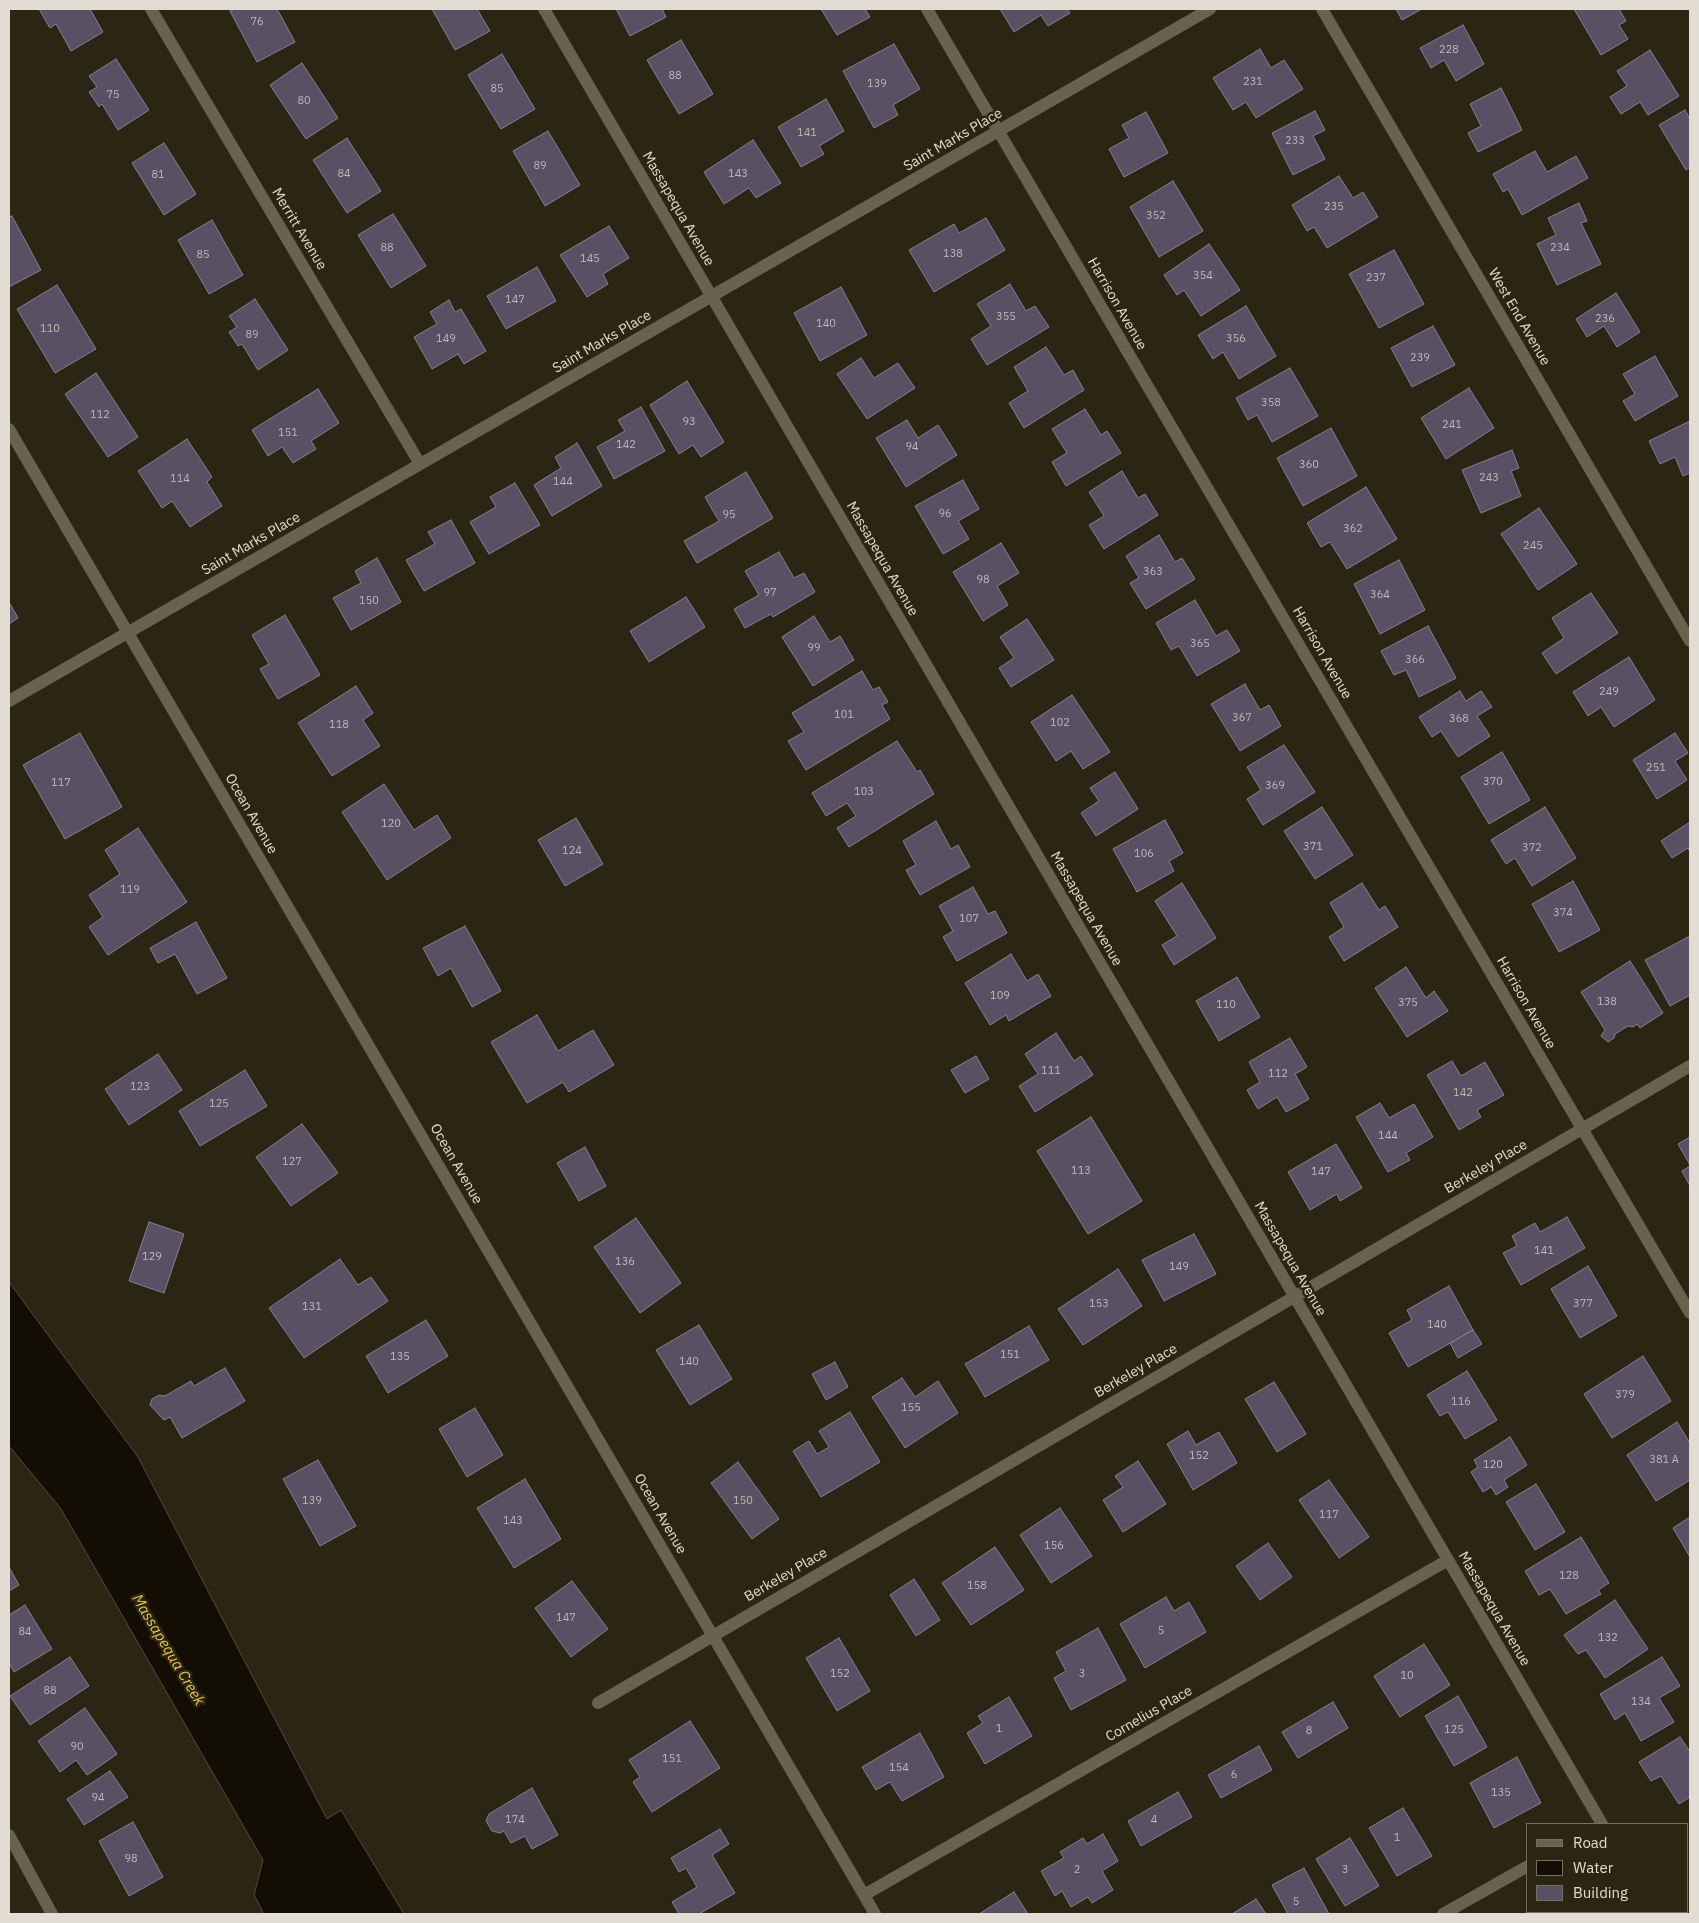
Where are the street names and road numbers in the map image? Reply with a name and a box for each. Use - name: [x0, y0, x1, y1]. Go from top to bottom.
- street label: Saint Marks Place: [901, 105, 1005, 175]
- street label: Massapequa Avenue: [638, 149, 718, 269]
- street label: Merritt Avenue: [268, 185, 330, 273]
- street label: Harrison Avenue: [1084, 255, 1150, 353]
- street label: West End Avenue: [1484, 266, 1554, 368]
- street label: Saint Marks Place: [550, 307, 654, 377]
- street label: Massapequa Avenue: [842, 499, 922, 619]
- street label: Saint Marks Place: [199, 509, 303, 579]
- street label: Harrison Avenue: [1289, 604, 1355, 702]
- street label: Ocean Avenue: [221, 771, 281, 857]
- street label: Massapequa Avenue: [1046, 849, 1126, 969]
- street label: Harrison Avenue: [1493, 954, 1559, 1052]
- street label: Ocean Avenue: [426, 1121, 486, 1207]
- street label: Berkeley Place: [1442, 1136, 1530, 1198]
- street label: Massapequa Avenue: [1250, 1199, 1330, 1319]
- street label: Berkeley Place: [1092, 1340, 1180, 1402]
- street label: Ocean Avenue: [630, 1471, 690, 1557]
- street label: Berkeley Place: [742, 1544, 830, 1606]
- street label: Massapequa Avenue: [1454, 1549, 1534, 1669]
- street label: Cornelius Place: [1103, 1682, 1195, 1746]

